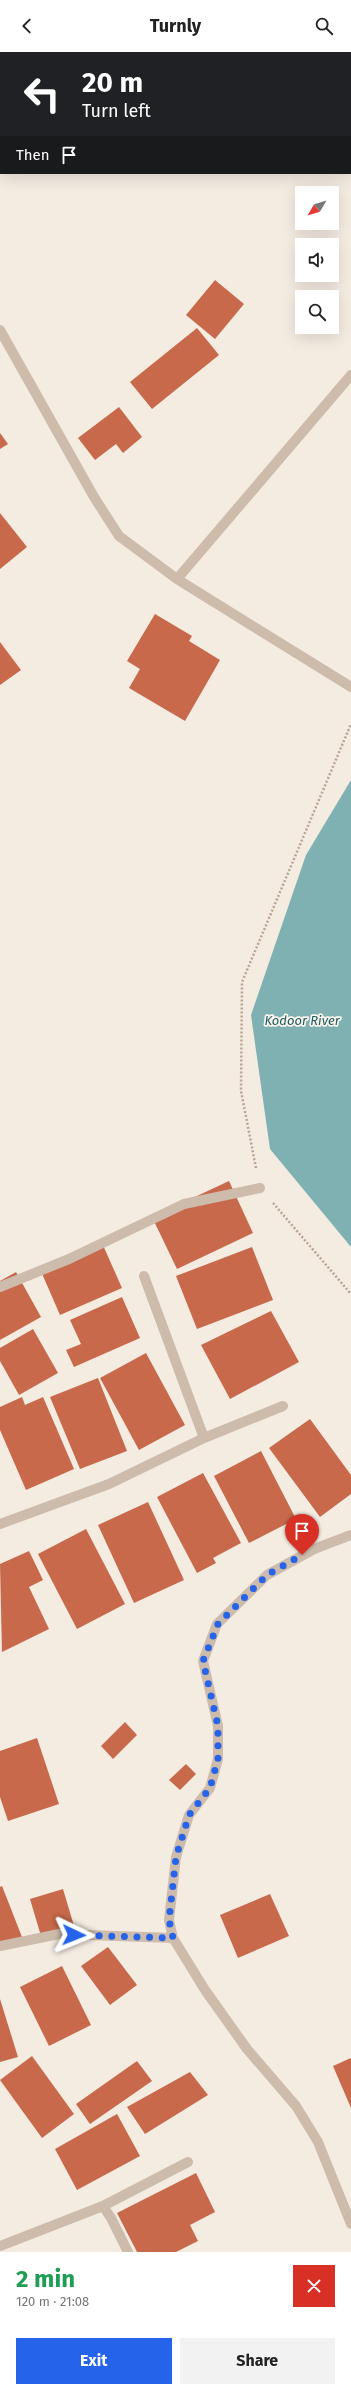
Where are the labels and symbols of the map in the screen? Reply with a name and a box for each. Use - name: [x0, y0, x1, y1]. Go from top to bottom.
- north arrow: [295, 186, 339, 230]
- water label: Kodoor River: [264, 1013, 341, 1028]
- pin: [285, 1514, 319, 1555]
- position arrow: [53, 1914, 95, 1956]

